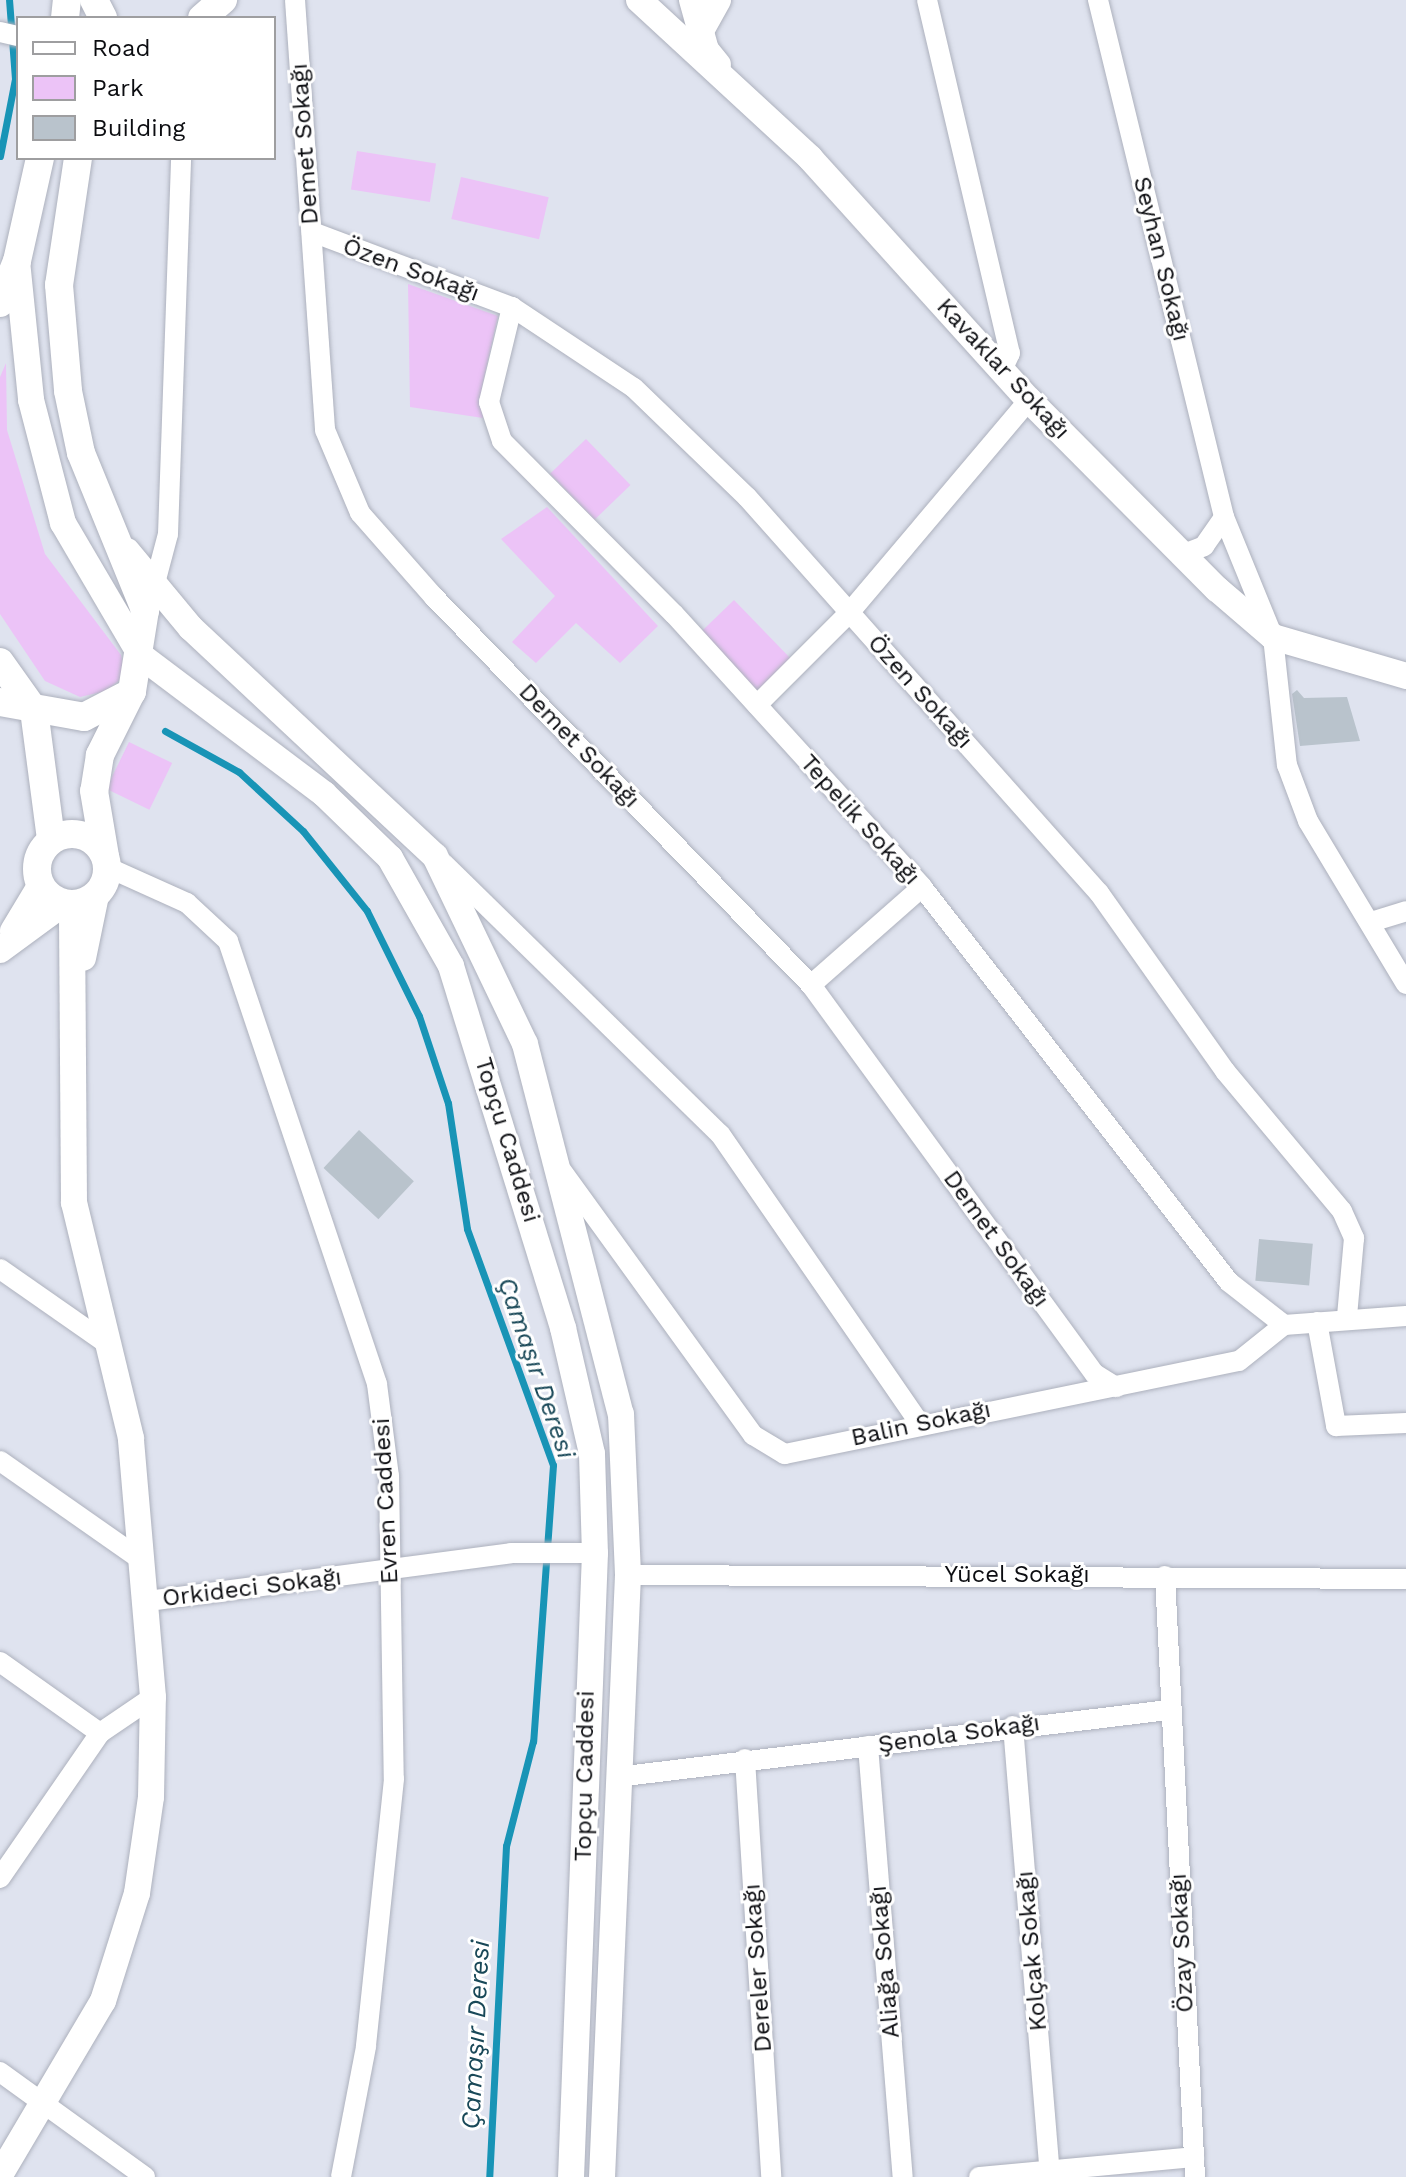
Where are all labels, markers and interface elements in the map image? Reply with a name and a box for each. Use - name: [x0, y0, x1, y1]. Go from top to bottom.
- legend: [16, 16, 276, 160]
- text: Road: [92, 34, 151, 62]
- street label: Demet Sokağı: [285, 62, 325, 226]
- text: Park: [92, 74, 144, 102]
- text: Building: [92, 114, 185, 142]
- street label: Seyhan Sokağı: [1127, 174, 1195, 344]
- street label: Özen Sokağı: [339, 232, 483, 308]
- street label: Kavaklar Sokağı: [930, 292, 1076, 446]
- street label: Özen Sokağı: [861, 629, 979, 755]
- street label: Demet Sokağı: [512, 678, 646, 814]
- street label: Tepelik Sokağı: [794, 749, 926, 891]
- street label: Topçu Caddesi: [468, 1054, 546, 1226]
- street label: Demet Sokağı: [937, 1165, 1055, 1313]
- water label: Çamaşır Deresi: [490, 1273, 582, 1463]
- street label: Balin Sokağı: [849, 1395, 993, 1453]
- street label: Evren Caddesi: [367, 1417, 405, 1585]
- street label: Yücel Sokağı: [944, 1561, 1090, 1589]
- street label: Orkideci Sokağı: [161, 1563, 343, 1613]
- street label: Topçu Caddesi: [569, 1690, 601, 1862]
- street label: Şenola Sokağı: [876, 1708, 1042, 1760]
- street label: Kolçak Sokağı: [1011, 1869, 1053, 2033]
- street label: Özay Sokağı: [1164, 1872, 1200, 2014]
- street label: Dereler Sokağı: [738, 1882, 778, 2054]
- street label: Aliağa Sokağı: [864, 1884, 906, 2040]
- water label: Çamaşır Deresi: [455, 1939, 497, 2131]

